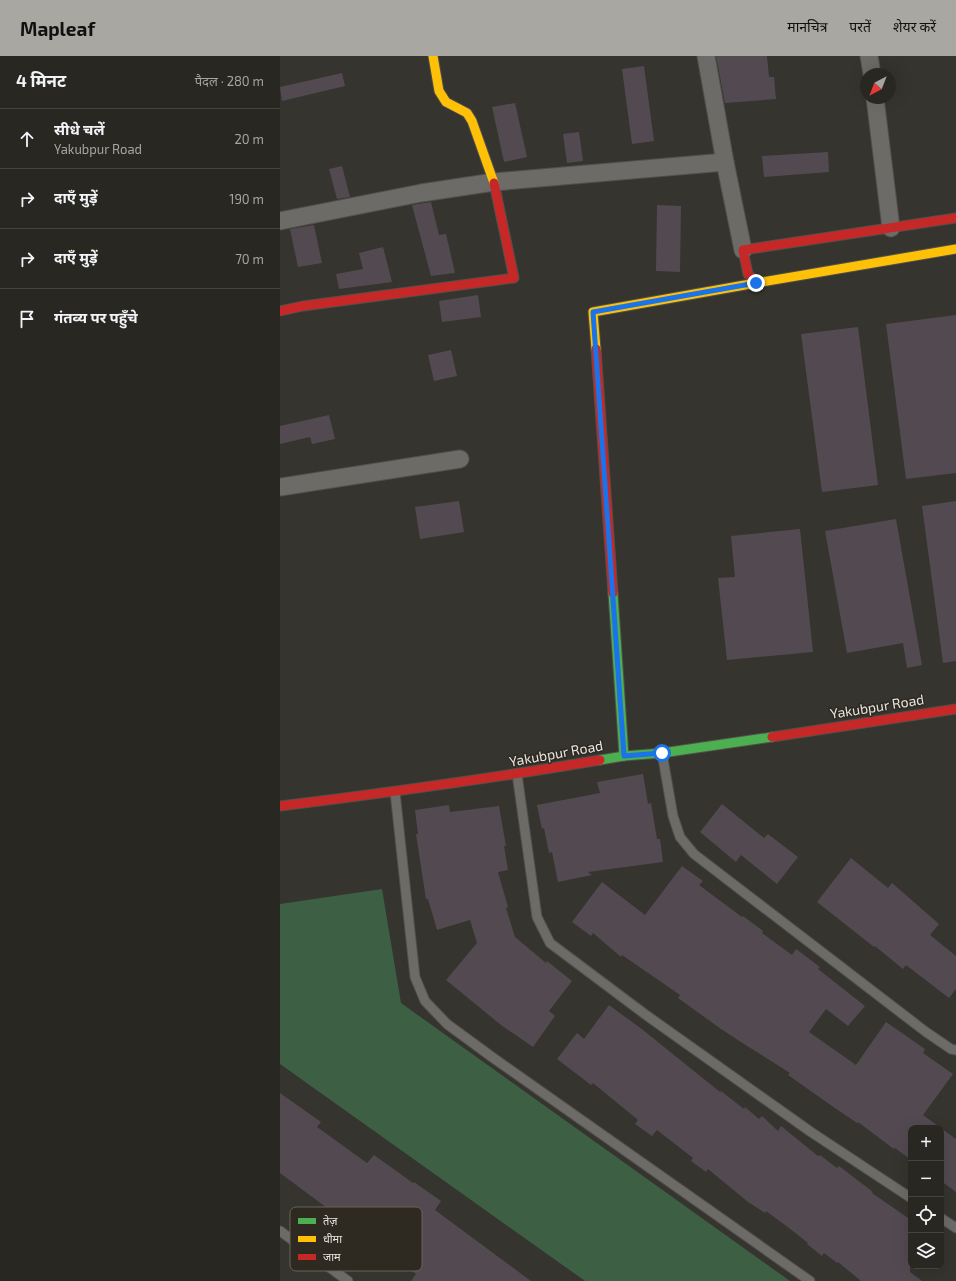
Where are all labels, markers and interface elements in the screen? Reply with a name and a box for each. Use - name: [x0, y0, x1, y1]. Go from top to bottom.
- text: Mapleaf: [20, 17, 95, 40]
- text: मानचित्र: [787, 18, 827, 35]
- text: परतें: [849, 18, 871, 35]
- text: शेयर करें: [893, 18, 936, 35]
- north arrow: [860, 68, 896, 104]
- text: 4 मिनट: [16, 70, 66, 90]
- text: पैदल · 280 m: [195, 73, 264, 89]
- text: सीधे चलें: [54, 120, 105, 138]
- icon: ahead: [16, 128, 38, 150]
- text: 20 m: [235, 131, 264, 147]
- text: Yakubpur Road: [54, 141, 142, 157]
- icon: right: [16, 188, 38, 210]
- text: दाएँ मुड़ें: [54, 188, 98, 206]
- text: 190 m: [229, 191, 264, 207]
- icon: right: [16, 248, 38, 270]
- text: दाएँ मुड़ें: [54, 248, 98, 266]
- text: 70 m: [235, 251, 264, 267]
- route end: [747, 274, 765, 292]
- icon: arrive: [16, 308, 38, 330]
- text: गंतव्य पर पहुँचे: [54, 308, 138, 326]
- street label: Yakubpur Road: [829, 690, 925, 722]
- street label: Yakubpur Road: [508, 736, 604, 770]
- route start: [653, 744, 671, 762]
- map controls: [908, 1125, 944, 1269]
- button: +: [908, 1125, 944, 1161]
- button: −: [908, 1161, 944, 1197]
- button: locate: [908, 1197, 944, 1233]
- legend: [290, 1207, 422, 1271]
- text: तेज़: [323, 1214, 338, 1227]
- text: धीमा: [323, 1232, 342, 1245]
- button: layers: [908, 1233, 944, 1269]
- text: जाम: [323, 1250, 341, 1263]

